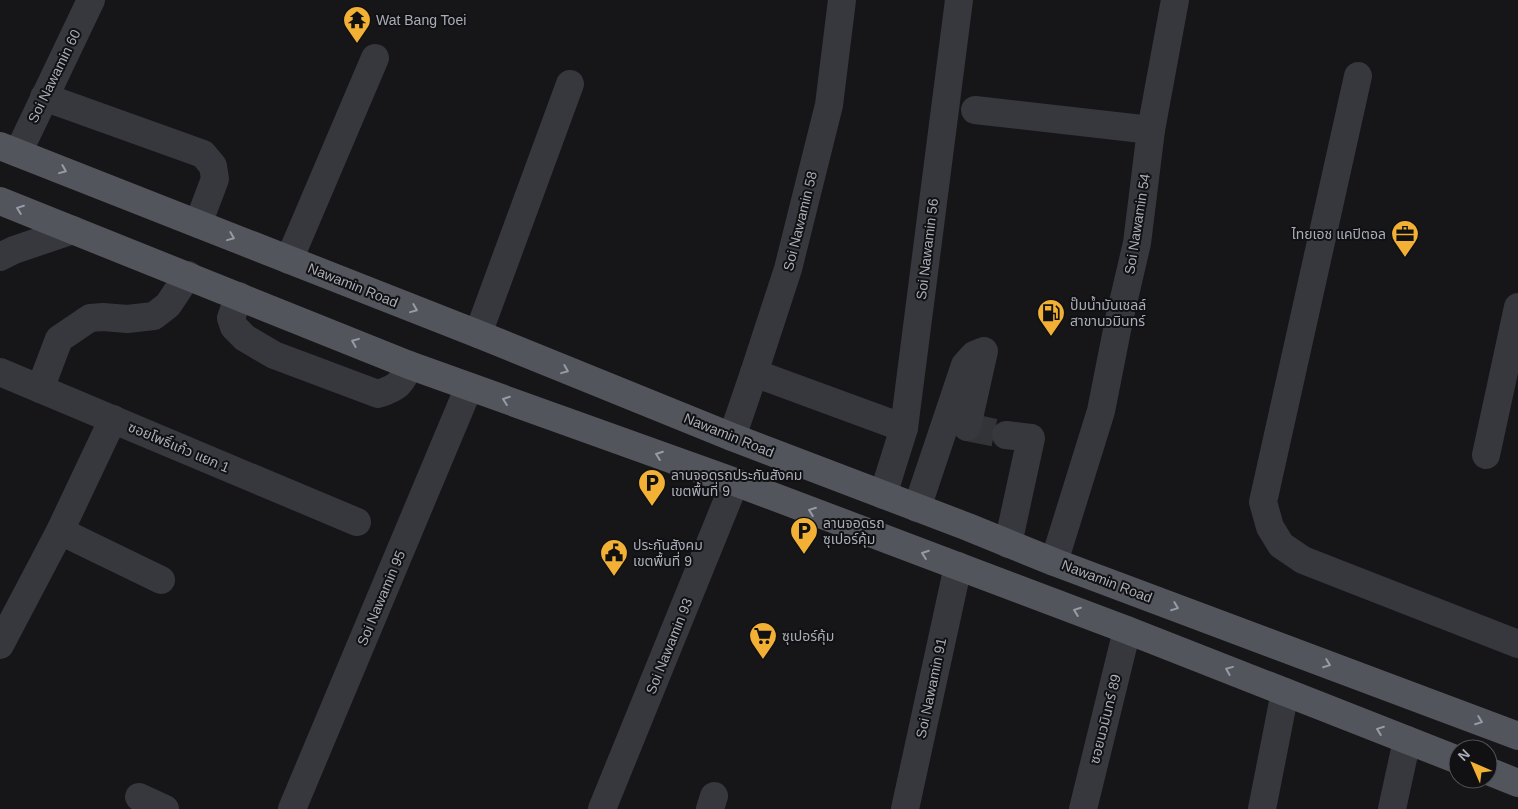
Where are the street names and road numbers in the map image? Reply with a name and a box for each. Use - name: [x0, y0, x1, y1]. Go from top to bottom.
- street label: Soi Nawamin 60: [24, 26, 84, 125]
- street label: Soi Nawamin 58: [780, 169, 820, 272]
- street label: Soi Nawamin 54: [1121, 172, 1153, 276]
- street label: Soi Nawamin 56: [913, 197, 941, 301]
- street label: Nawamin Road: [306, 260, 400, 310]
- street label: Nawamin Road: [682, 410, 776, 460]
- street label: ซอยโพธิ์แก้ว แยก 1: [126, 418, 232, 476]
- street label: Soi Nawamin 95: [354, 548, 408, 648]
- street label: Nawamin Road: [1059, 556, 1155, 606]
- street label: Soi Nawamin 93: [642, 596, 696, 696]
- street label: Soi Nawamin 91: [913, 636, 949, 740]
- street label: ซอยนวมินทร์ 89: [1086, 672, 1124, 765]

